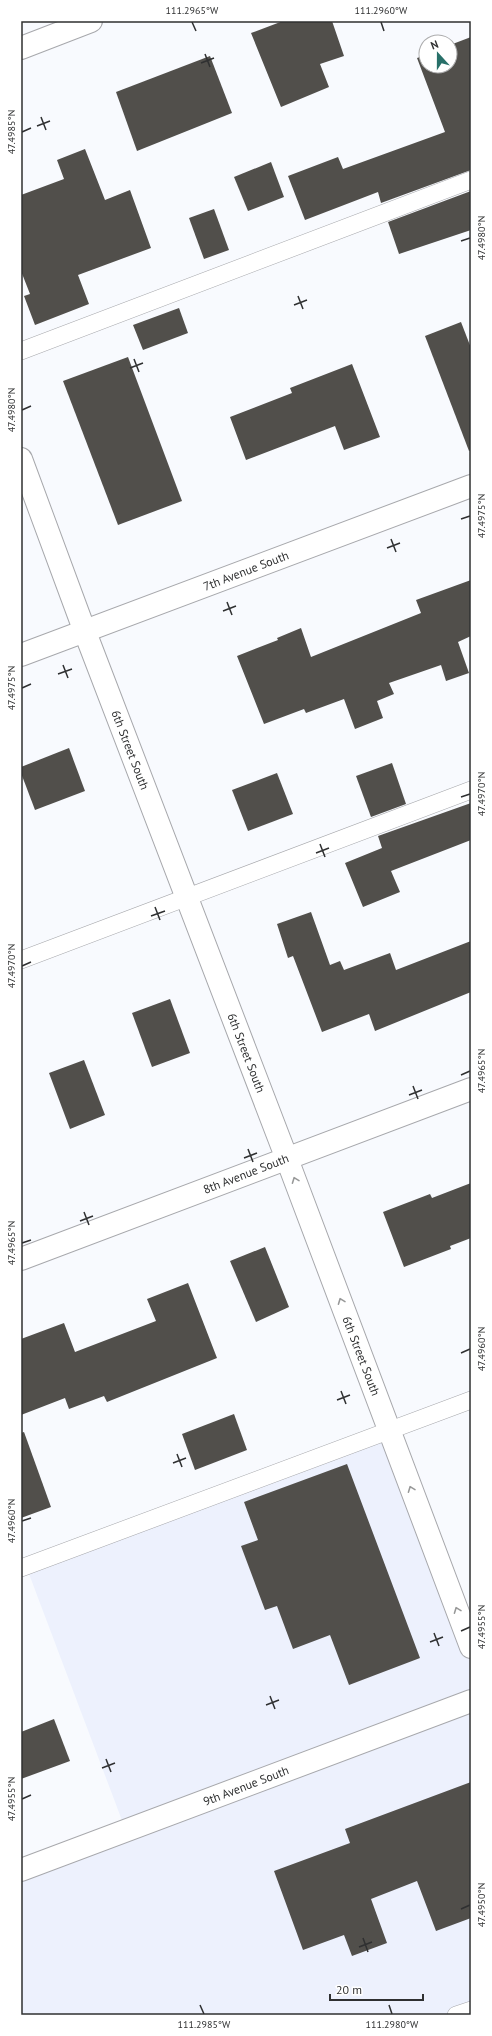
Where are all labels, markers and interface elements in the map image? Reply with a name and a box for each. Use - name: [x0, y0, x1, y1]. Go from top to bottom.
- text: 111.2965°W: [166, 4, 219, 17]
- text: 111.2960°W: [355, 4, 408, 17]
- north arrow: [418, 34, 458, 74]
- text: N: [429, 37, 440, 52]
- text: 47.4985°N: [5, 110, 18, 154]
- text: 47.4980°N: [475, 216, 488, 260]
- text: 47.4980°N: [5, 388, 18, 432]
- text: 47.4975°N: [475, 494, 488, 538]
- street label: 7th Avenue South: [201, 547, 291, 594]
- text: 47.4975°N: [5, 666, 18, 710]
- street label: 6th Street South: [108, 708, 153, 792]
- text: 47.4970°N: [475, 772, 488, 816]
- text: 47.4970°N: [5, 944, 18, 988]
- street label: 6th Street South: [224, 1011, 269, 1095]
- text: 47.4965°N: [475, 1049, 488, 1093]
- street label: 8th Avenue South: [201, 1150, 291, 1197]
- one-way arrow: [292, 1176, 300, 1183]
- text: 47.4965°N: [5, 1221, 18, 1265]
- one-way arrow: [337, 1298, 345, 1305]
- street label: 6th Street South: [339, 1314, 384, 1398]
- text: 47.4960°N: [475, 1327, 488, 1371]
- one-way arrow: [408, 1485, 416, 1492]
- text: 47.4960°N: [5, 1499, 18, 1543]
- text: 47.4955°N: [475, 1605, 488, 1649]
- one-way arrow: [454, 1607, 462, 1614]
- street label: 9th Avenue South: [201, 1762, 291, 1809]
- text: 47.4955°N: [5, 1777, 18, 1821]
- text: 47.4950°N: [475, 1883, 488, 1927]
- scale bar: [330, 1976, 423, 2002]
- text: 20 m: [336, 1982, 362, 1997]
- text: 111.2985°W: [178, 2018, 231, 2031]
- text: 111.2980°W: [366, 2018, 419, 2031]

